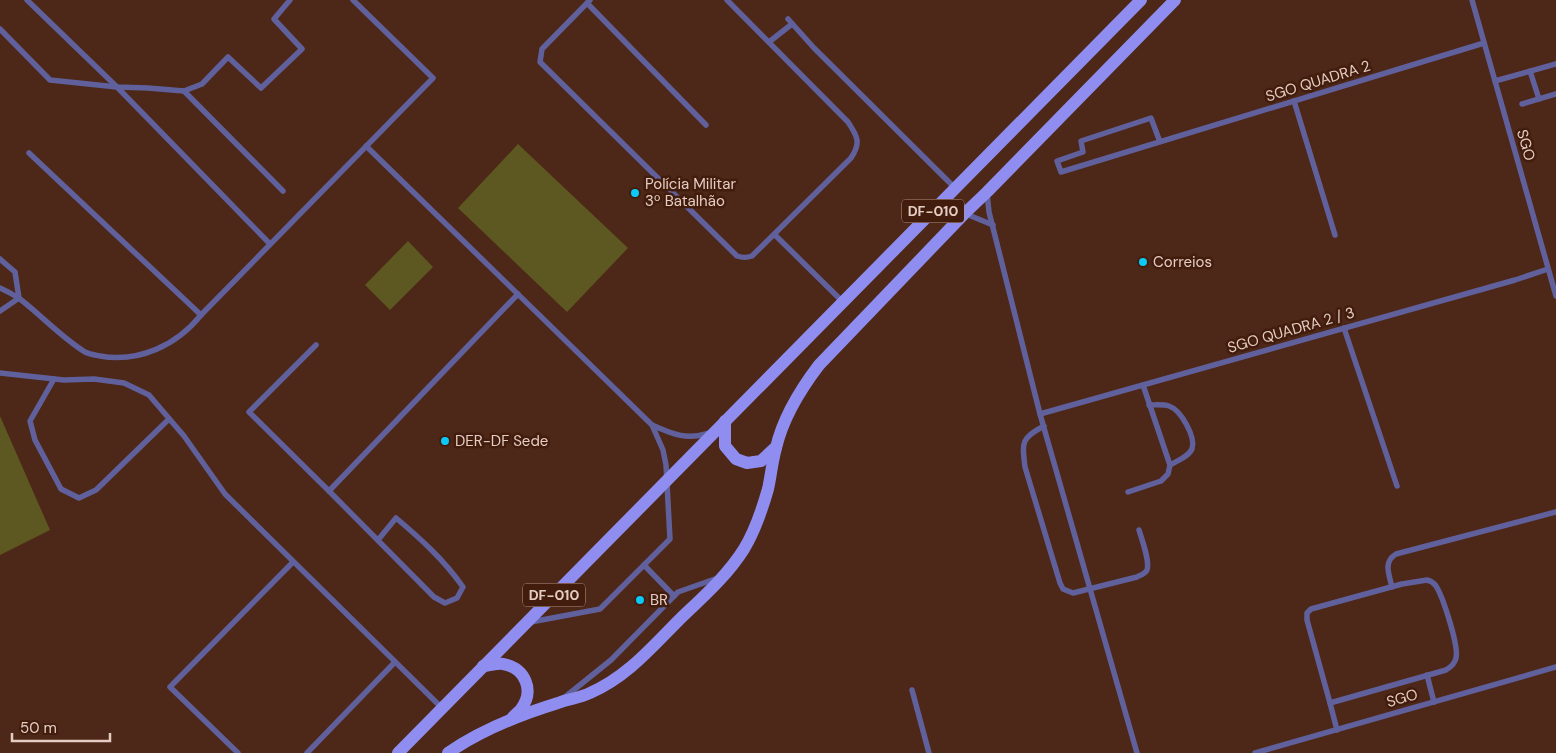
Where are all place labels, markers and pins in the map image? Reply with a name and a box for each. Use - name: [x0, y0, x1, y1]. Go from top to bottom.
- place label: Polícia Militar 3º Batalhão: [645, 174, 736, 211]
- marker: Polícia Militar 3º Batalhão: [629, 187, 641, 199]
- place label: Correios: [1153, 252, 1212, 272]
- marker: Correios: [1137, 256, 1149, 268]
- place label: DER-DF Sede: [455, 431, 548, 451]
- marker: DER-DF Sede: [439, 435, 451, 447]
- place label: BR: [650, 590, 668, 610]
- marker: BR: [634, 594, 646, 606]

